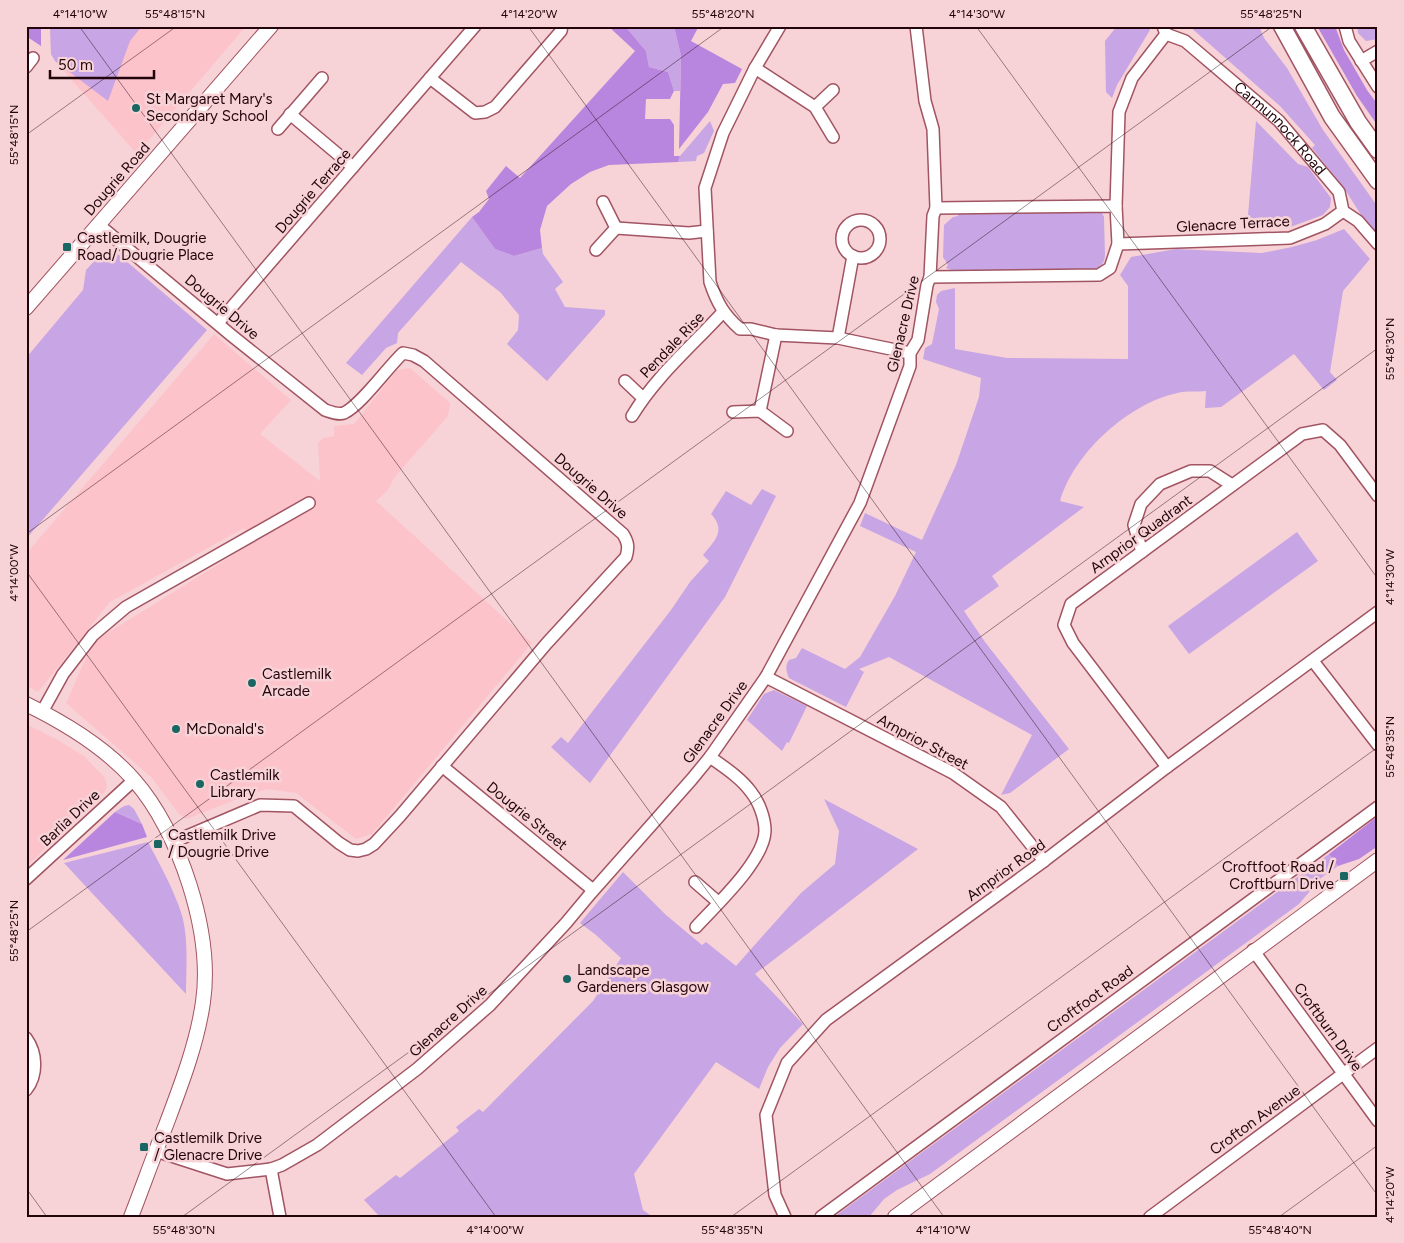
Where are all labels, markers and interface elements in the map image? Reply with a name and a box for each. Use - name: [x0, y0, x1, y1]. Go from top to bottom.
- text: 4°14'10"W: [53, 7, 108, 21]
- text: 55°48'15"N: [145, 7, 205, 21]
- text: 4°14'20"W: [501, 7, 558, 21]
- text: 55°48'20"N: [692, 7, 754, 21]
- text: 4°14'30"W: [949, 7, 1006, 21]
- text: 55°48'25"N: [1240, 7, 1302, 21]
- scale bar: [50, 48, 154, 80]
- text: 50 m: [58, 56, 93, 74]
- street label: Carmunnock Road: [1230, 78, 1330, 179]
- place label: St Margaret Mary's Secondary School: [146, 90, 272, 125]
- marker: St Margaret Mary's Secondary School: [130, 102, 142, 114]
- text: 55°48'15"N: [7, 105, 21, 165]
- street label: Dougrie Road: [80, 139, 154, 219]
- street label: Dougrie Terrace: [271, 145, 355, 237]
- street label: Glenacre Terrace: [1176, 212, 1290, 236]
- place label: Castlemilk, Dougrie Road/ Dougrie Place: [77, 229, 214, 264]
- marker: Castlemilk, Dougrie Road/ Dougrie Place: [61, 241, 73, 253]
- street label: Dougrie Drive: [181, 271, 263, 343]
- street label: Glenacre Drive: [883, 274, 923, 374]
- street label: Pendale Rise: [636, 308, 708, 382]
- text: 55°48'30"N: [1383, 318, 1397, 380]
- street label: Dougrie Drive: [551, 449, 631, 523]
- street label: Arnprior Quadrant: [1086, 491, 1196, 577]
- text: 4°14'00"W: [7, 544, 21, 602]
- text: 4°14'30"W: [1383, 548, 1397, 605]
- place label: Castlemilk Arcade: [262, 665, 332, 700]
- marker: Castlemilk Arcade: [246, 677, 258, 689]
- street label: Glenacre Drive: [679, 677, 751, 767]
- street label: Arnprior Street: [874, 710, 972, 774]
- text: 55°48'35"N: [1383, 716, 1397, 778]
- place label: McDonald's: [186, 720, 264, 738]
- marker: McDonald's: [170, 723, 182, 735]
- place label: Castlemilk Library: [210, 766, 280, 801]
- marker: Castlemilk Library: [194, 778, 206, 790]
- street label: Dougrie Street: [483, 778, 571, 854]
- street label: Barlia Drive: [37, 786, 103, 850]
- place label: Castlemilk Drive / Dougrie Drive: [168, 826, 276, 861]
- street label: Arnprior Road: [963, 835, 1049, 905]
- marker: Castlemilk Drive / Dougrie Drive: [152, 838, 164, 850]
- place label: Croftfoot Road / Croftburn Drive: [1222, 858, 1334, 893]
- marker: Croftfoot Road / Croftburn Drive: [1338, 870, 1350, 882]
- text: 55°48'25"N: [7, 900, 21, 962]
- place label: Landscape Gardeners Glasgow: [577, 961, 709, 996]
- street label: Croftfoot Road: [1043, 962, 1137, 1036]
- marker: Landscape Gardeners Glasgow: [561, 973, 573, 985]
- street label: Croftburn Drive: [1290, 979, 1366, 1075]
- street label: Glenacre Drive: [405, 981, 491, 1061]
- street label: Crofton Avenue: [1206, 1081, 1304, 1159]
- place label: Castlemilk Drive / Glenacre Drive: [154, 1129, 262, 1164]
- marker: Castlemilk Drive / Glenacre Drive: [138, 1141, 150, 1153]
- text: 4°14'20"W: [1383, 1166, 1397, 1223]
- text: 55°48'30"N: [153, 1223, 215, 1237]
- text: 4°14'00"W: [466, 1223, 524, 1237]
- text: 55°48'35"N: [701, 1223, 763, 1237]
- text: 4°14'10"W: [916, 1223, 971, 1237]
- text: 55°48'40"N: [1248, 1223, 1312, 1237]

